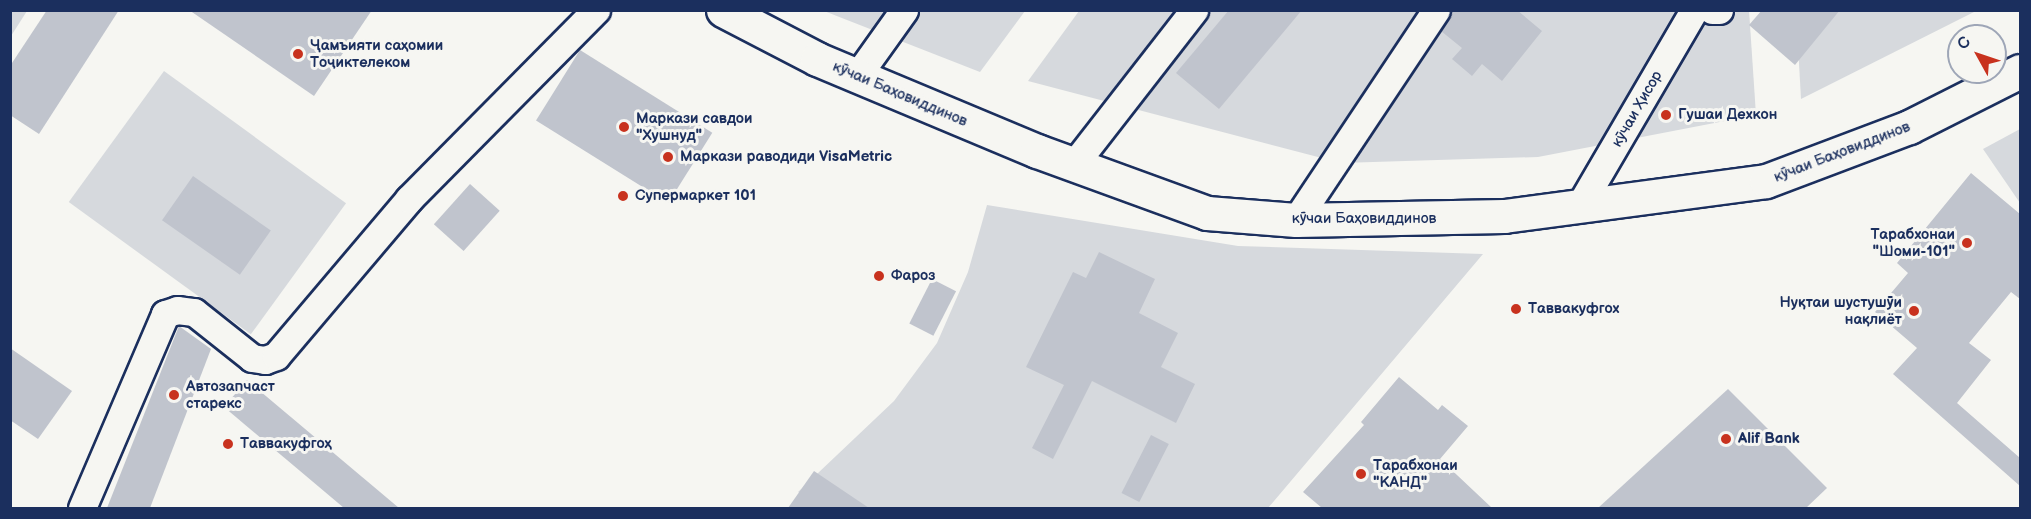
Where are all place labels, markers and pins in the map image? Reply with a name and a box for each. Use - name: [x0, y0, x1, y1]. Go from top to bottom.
- place label: Ҷамъияти саҳомии Тоҷиктелеком: [310, 36, 443, 71]
- marker: Ҷамъияти саҳомии Тоҷиктелеком: [291, 47, 305, 61]
- place label: Гушаи Дехкон: [1678, 106, 1777, 124]
- marker: Гушаи Дехкон: [1659, 108, 1673, 122]
- place label: Маркази савдои "Хушнуд": [636, 109, 752, 144]
- marker: Маркази савдои "Хушнуд": [617, 120, 631, 134]
- place label: Маркази раводиди VisaMetric: [680, 148, 892, 166]
- marker: Маркази раводиди VisaMetric: [661, 150, 675, 164]
- place label: Супермаркет 101: [635, 187, 756, 205]
- marker: Супермаркет 101: [616, 189, 630, 203]
- place label: Тарабхонаи "Шоми-101": [1870, 225, 1955, 260]
- marker: Тарабхонаи "Шоми-101": [1960, 236, 1974, 250]
- place label: Фароз: [891, 267, 935, 285]
- marker: Фароз: [872, 269, 886, 283]
- place label: Нуқтаи шустушӯи нақлиёт: [1779, 293, 1902, 328]
- place label: Таввакуфгох: [1528, 300, 1619, 318]
- marker: Таввакуфгох: [1509, 302, 1523, 316]
- marker: Нуқтаи шустушӯи нақлиёт: [1907, 304, 1921, 318]
- place label: Автозапчаст старекс: [186, 377, 275, 412]
- marker: Автозапчаст старекс: [167, 388, 181, 402]
- place label: Alif Bank: [1738, 430, 1800, 448]
- marker: Alif Bank: [1719, 432, 1733, 446]
- place label: Таввакуфгоҳ: [240, 435, 332, 453]
- marker: Таввакуфгоҳ: [221, 437, 235, 451]
- place label: Тарабхонаи "КАНД": [1373, 456, 1458, 491]
- marker: Тарабхонаи "КАНД": [1354, 467, 1368, 481]

